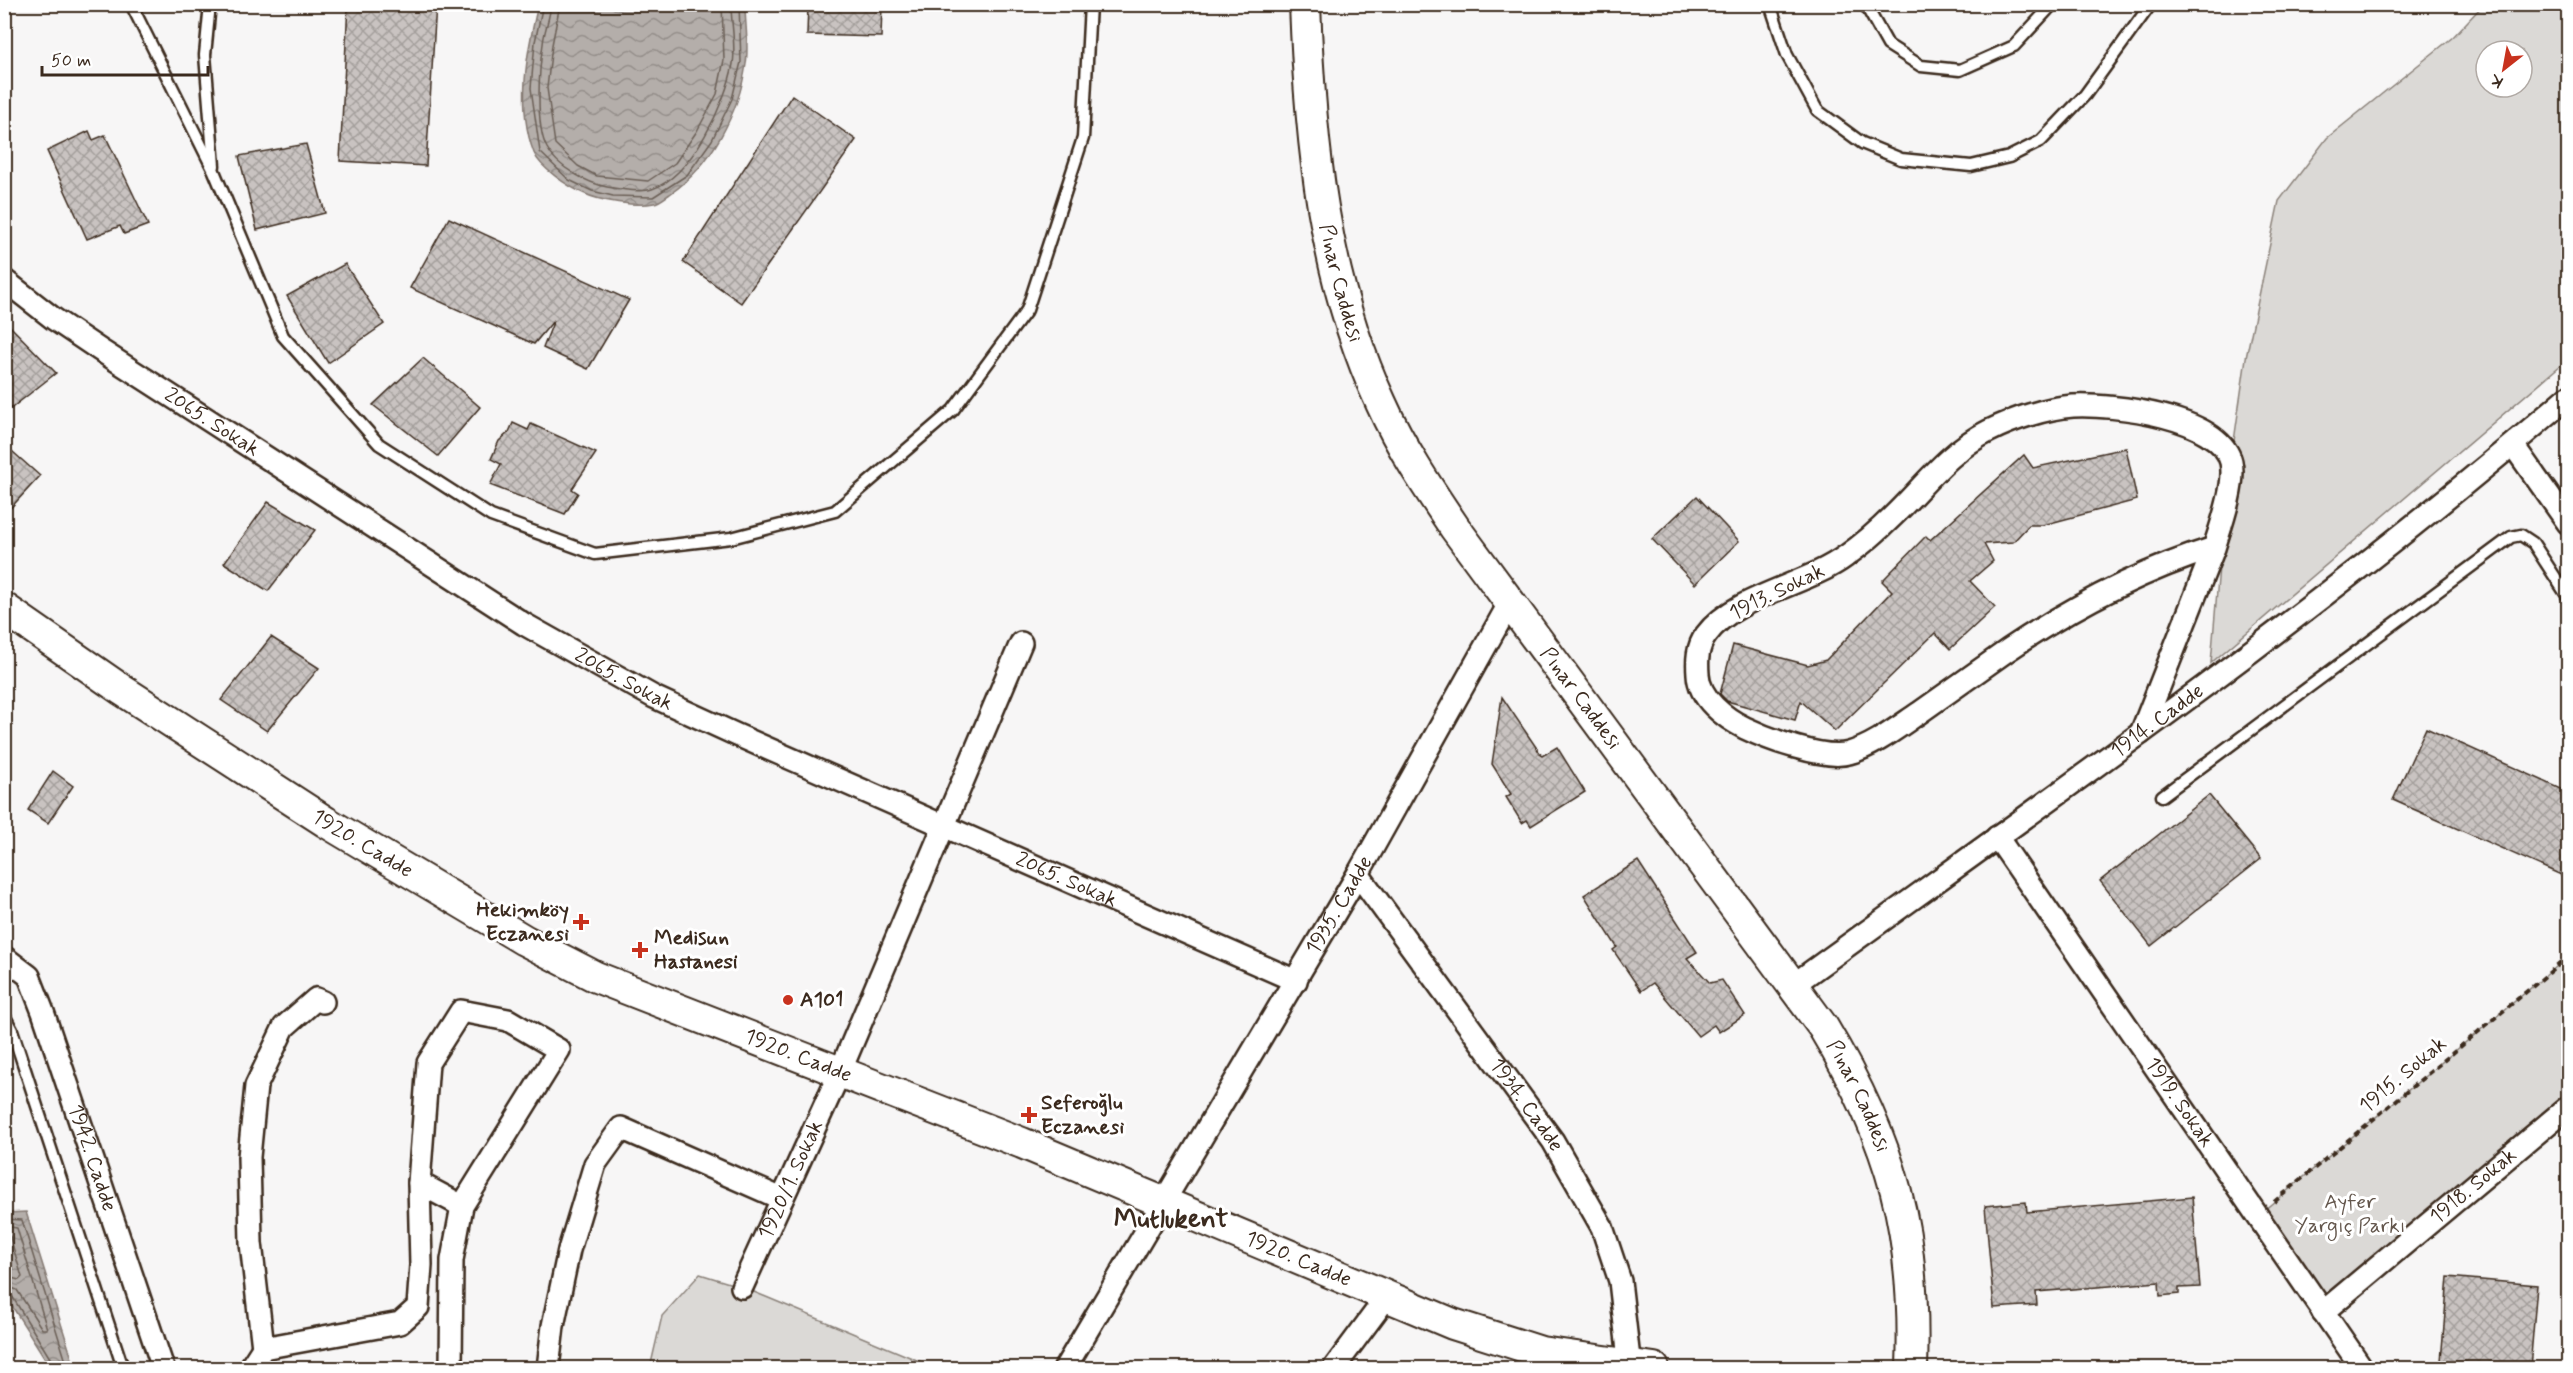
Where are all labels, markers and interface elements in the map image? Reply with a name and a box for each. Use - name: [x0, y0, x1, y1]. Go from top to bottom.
- scale bar: [42, 39, 208, 77]
- north arrow: [2474, 39, 2534, 99]
- text: 50 m: [51, 49, 91, 73]
- text: K: [2486, 68, 2507, 92]
- street label: Pınar Caddesi: [1312, 222, 1370, 346]
- street label: 2065. Sokak: [159, 381, 265, 463]
- street label: 1913. Sokak: [1725, 557, 1829, 627]
- street label: 2065. Sokak: [570, 641, 677, 718]
- street label: Pınar Caddesi: [1533, 641, 1628, 756]
- street label: 1914. Cadde: [2105, 677, 2210, 765]
- street label: 1920. Cadde: [306, 803, 418, 885]
- street label: 2065. Sokak: [1011, 845, 1122, 915]
- street label: 1935. Cadde: [1299, 851, 1379, 960]
- place label: Hekimköy Eczanesi: [476, 896, 569, 948]
- marker: Hekimköy Eczanesi: [574, 915, 588, 929]
- place label: Medisun Hastanesi: [654, 924, 738, 976]
- marker: Medisun Hastanesi: [631, 941, 649, 959]
- place label: A101: [800, 986, 843, 1014]
- marker: A101: [781, 993, 795, 1007]
- street label: 1920. Cadde: [740, 1022, 856, 1089]
- street label: 1915. Sokak: [2353, 1030, 2453, 1120]
- street label: Pınar Caddesi: [1820, 1035, 1897, 1156]
- street label: 1934. Cadde: [1483, 1052, 1570, 1157]
- street label: 1919. Sokak: [2139, 1052, 2220, 1153]
- place label: Seferoğlu Eczanesi: [1041, 1089, 1125, 1141]
- street label: 1942. Cadde: [61, 1101, 123, 1215]
- marker: Seferoğlu Eczanesi: [1022, 1108, 1036, 1122]
- street label: 1920/1. Sokak: [752, 1116, 830, 1244]
- street label: 1918. Sokak: [2424, 1142, 2523, 1231]
- park label: Ayfer Yargıç Parkı: [2294, 1188, 2406, 1241]
- district label: Mutlukent: [1114, 1202, 1229, 1237]
- street label: 1920. Cadde: [1241, 1224, 1356, 1294]

